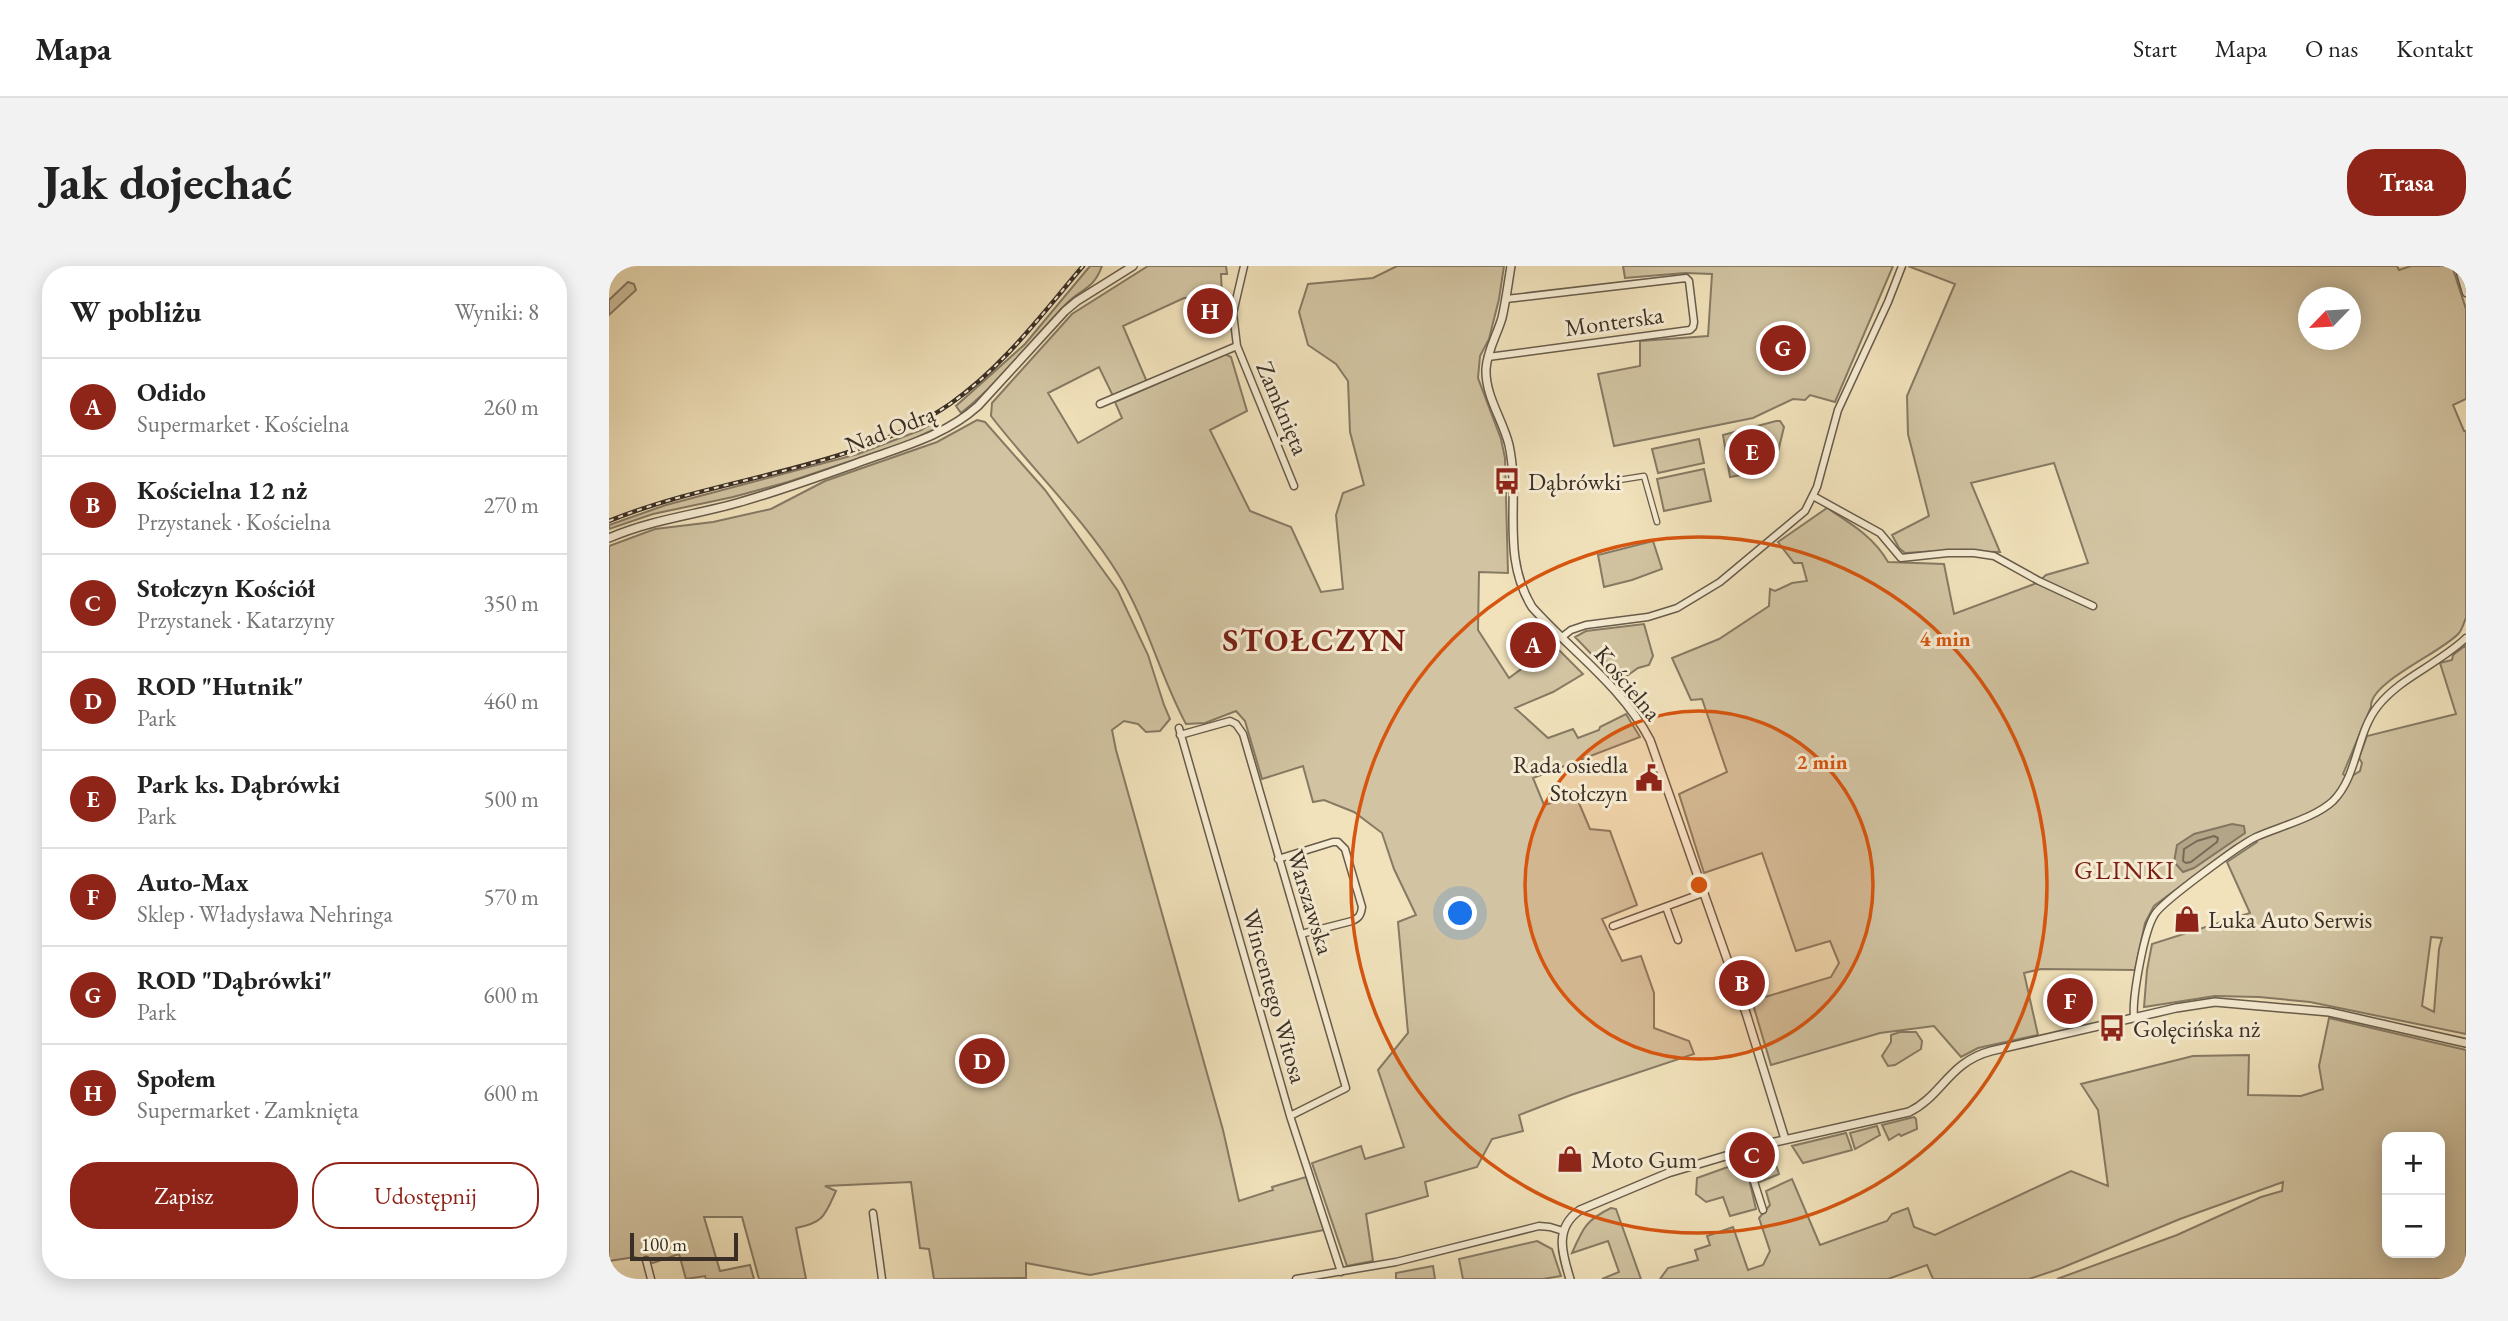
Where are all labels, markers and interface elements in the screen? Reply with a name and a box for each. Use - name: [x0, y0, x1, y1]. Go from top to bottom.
- text: Mapa: [35, 27, 112, 70]
- text: Start: [2133, 33, 2177, 64]
- text: Mapa: [2215, 33, 2267, 64]
- text: O nas: [2305, 33, 2358, 64]
- text: Kontakt: [2396, 33, 2473, 64]
- button: Trasa: [2347, 149, 2466, 216]
- text: Jak dojechać: [42, 150, 292, 214]
- pin: H: [1187, 285, 1233, 337]
- north arrow: [2298, 287, 2361, 350]
- text: W pobliżu: [70, 292, 201, 331]
- text: Wyniki: 8: [455, 297, 539, 327]
- street label: Monterska: [1563, 299, 1666, 343]
- pin: G: [1760, 322, 1806, 374]
- street label: Zamknięta: [1249, 356, 1317, 460]
- text: Odido: [137, 375, 206, 409]
- text: A: [85, 392, 101, 422]
- text: 260 m: [483, 392, 539, 422]
- street label: Nad Odrą: [841, 398, 940, 460]
- text: Supermarket · Kościelna: [137, 409, 349, 439]
- pin: E: [1729, 426, 1775, 478]
- bus stop icon: Dąbrówki: [1492, 466, 1522, 496]
- place label: Dąbrówki: [1528, 466, 1621, 497]
- text: Kościelna 12 nż: [137, 473, 307, 507]
- text: B: [86, 490, 100, 520]
- text: 270 m: [483, 490, 539, 520]
- text: Przystanek · Kościelna: [137, 507, 331, 537]
- text: Stołczyn Kościół: [137, 571, 315, 605]
- text: C: [85, 588, 101, 618]
- text: 350 m: [483, 588, 539, 618]
- text: Przystanek · Katarzyny: [137, 605, 335, 635]
- district label: STOŁCZYN: [1222, 619, 1408, 661]
- pin: A: [1510, 619, 1556, 671]
- text: 4 min: [1919, 625, 1971, 652]
- street label: Kościelna: [1588, 639, 1669, 727]
- text: ROD "Hutnik": [137, 669, 304, 703]
- text: D: [84, 686, 102, 716]
- text: 460 m: [483, 686, 539, 716]
- text: Park: [137, 703, 176, 733]
- text: 2 min: [1796, 748, 1848, 775]
- place label: Rada osiedla Stołczyn: [1513, 749, 1628, 808]
- public building icon: Rada osiedla Stołczyn: [1634, 763, 1664, 793]
- text: Park ks. Dąbrówki: [137, 767, 340, 801]
- text: E: [86, 784, 100, 814]
- text: 500 m: [483, 784, 539, 814]
- text: Park: [137, 801, 176, 831]
- street label: Warszawska: [1280, 846, 1342, 959]
- district label: GLINKI: [2074, 853, 2176, 887]
- text: Auto-Max: [137, 865, 249, 899]
- centre of rings: [1687, 873, 1711, 897]
- text: F: [87, 882, 99, 912]
- text: 570 m: [483, 882, 539, 912]
- your location: [1443, 896, 1477, 930]
- text: Sklep · Władysława Nehringa: [137, 899, 393, 929]
- shop icon: Luka Auto Serwis: [2172, 904, 2202, 934]
- place label: Luka Auto Serwis: [2208, 904, 2372, 935]
- street label: Wincentego Witosa: [1235, 905, 1315, 1087]
- pin: B: [1719, 957, 1765, 1009]
- text: ROD "Dąbrówki": [137, 963, 332, 997]
- pin: F: [2047, 975, 2093, 1027]
- text: G: [85, 980, 101, 1010]
- text: 600 m: [483, 980, 539, 1010]
- text: Park: [137, 997, 176, 1027]
- bus stop icon: Golęcińska nż: [2097, 1013, 2127, 1043]
- place label: Golęcińska nż: [2133, 1013, 2260, 1044]
- pin: D: [959, 1035, 1005, 1087]
- text: Społem: [137, 1061, 216, 1095]
- text: H: [84, 1078, 102, 1108]
- text: 600 m: [483, 1078, 539, 1108]
- text: Supermarket · Zamknięta: [137, 1095, 359, 1125]
- pin: C: [1729, 1129, 1775, 1181]
- map controls: [2382, 1132, 2445, 1258]
- button: +: [2382, 1132, 2445, 1195]
- shop icon: Moto Gum: [1555, 1144, 1585, 1174]
- place label: Moto Gum: [1591, 1144, 1697, 1175]
- button: Zapisz: [70, 1162, 298, 1229]
- button: Udostępnij: [312, 1162, 539, 1229]
- button: −: [2382, 1195, 2445, 1258]
- scale bar: [630, 1230, 739, 1262]
- text: 100 m: [641, 1232, 687, 1257]

